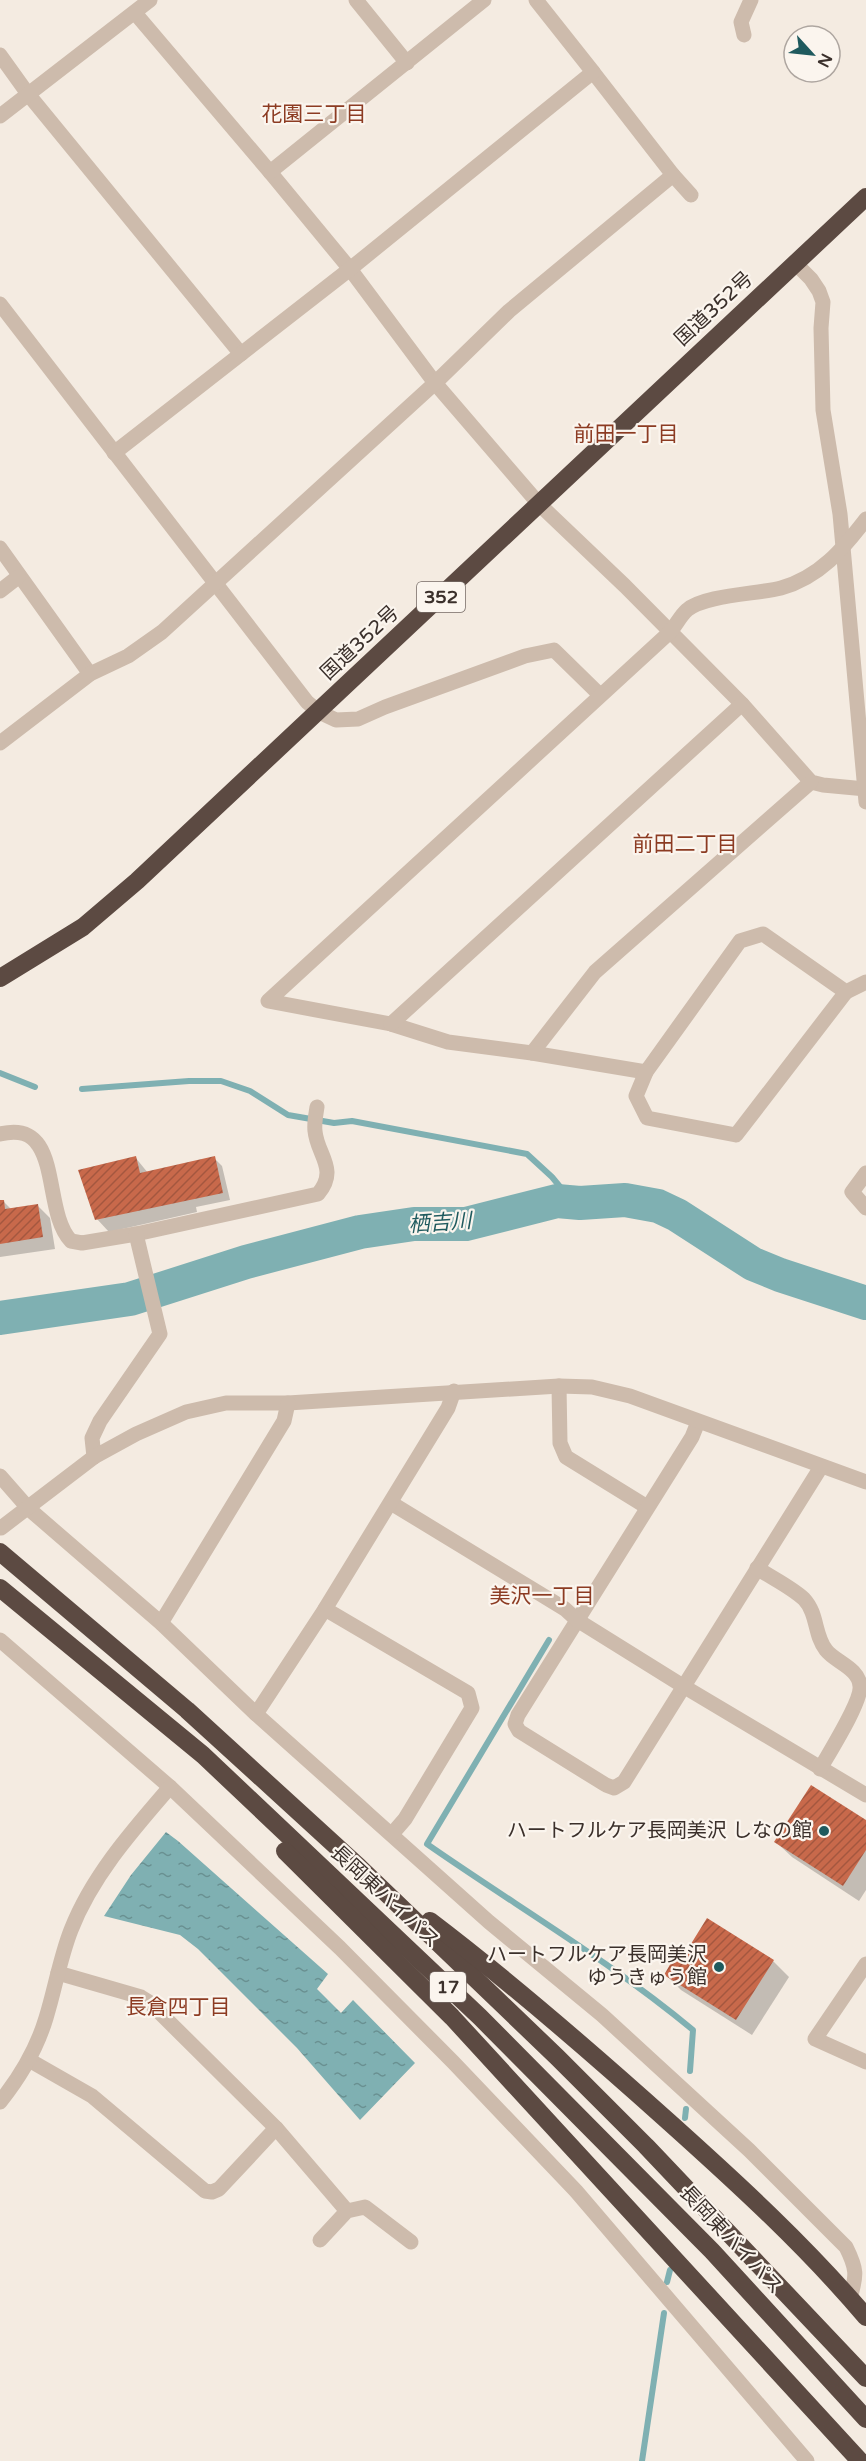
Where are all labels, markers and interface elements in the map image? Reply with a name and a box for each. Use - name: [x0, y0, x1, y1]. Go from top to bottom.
- north arrow: [782, 24, 842, 84]
- text: N: [813, 50, 836, 71]
- district label: 花園三丁目: [262, 102, 367, 127]
- street label: 国道352号: [670, 267, 758, 351]
- district label: 前田一丁目: [574, 422, 679, 447]
- road number: 352: [417, 582, 465, 612]
- street label: 国道352号: [316, 601, 404, 685]
- district label: 前田二丁目: [633, 832, 738, 857]
- water label: 栖吉川: [408, 1208, 474, 1238]
- district label: 美沢一丁目: [490, 1584, 595, 1609]
- place label: ハートフルケア長岡美沢 しなの館: [507, 1819, 812, 1843]
- marker: ハートフルケア長岡美沢 しなの館: [817, 1824, 831, 1838]
- street label: 長岡東バイパス: [326, 1841, 444, 1953]
- place label: ハートフルケア長岡美沢 ゆうきゅう館: [487, 1943, 707, 1990]
- marker: ハートフルケア長岡美沢 ゆうきゅう館: [712, 1960, 726, 1974]
- road number: 17: [430, 1972, 466, 2002]
- district label: 長倉四丁目: [126, 1995, 231, 2020]
- street label: 長岡東バイパス: [675, 2181, 787, 2299]

